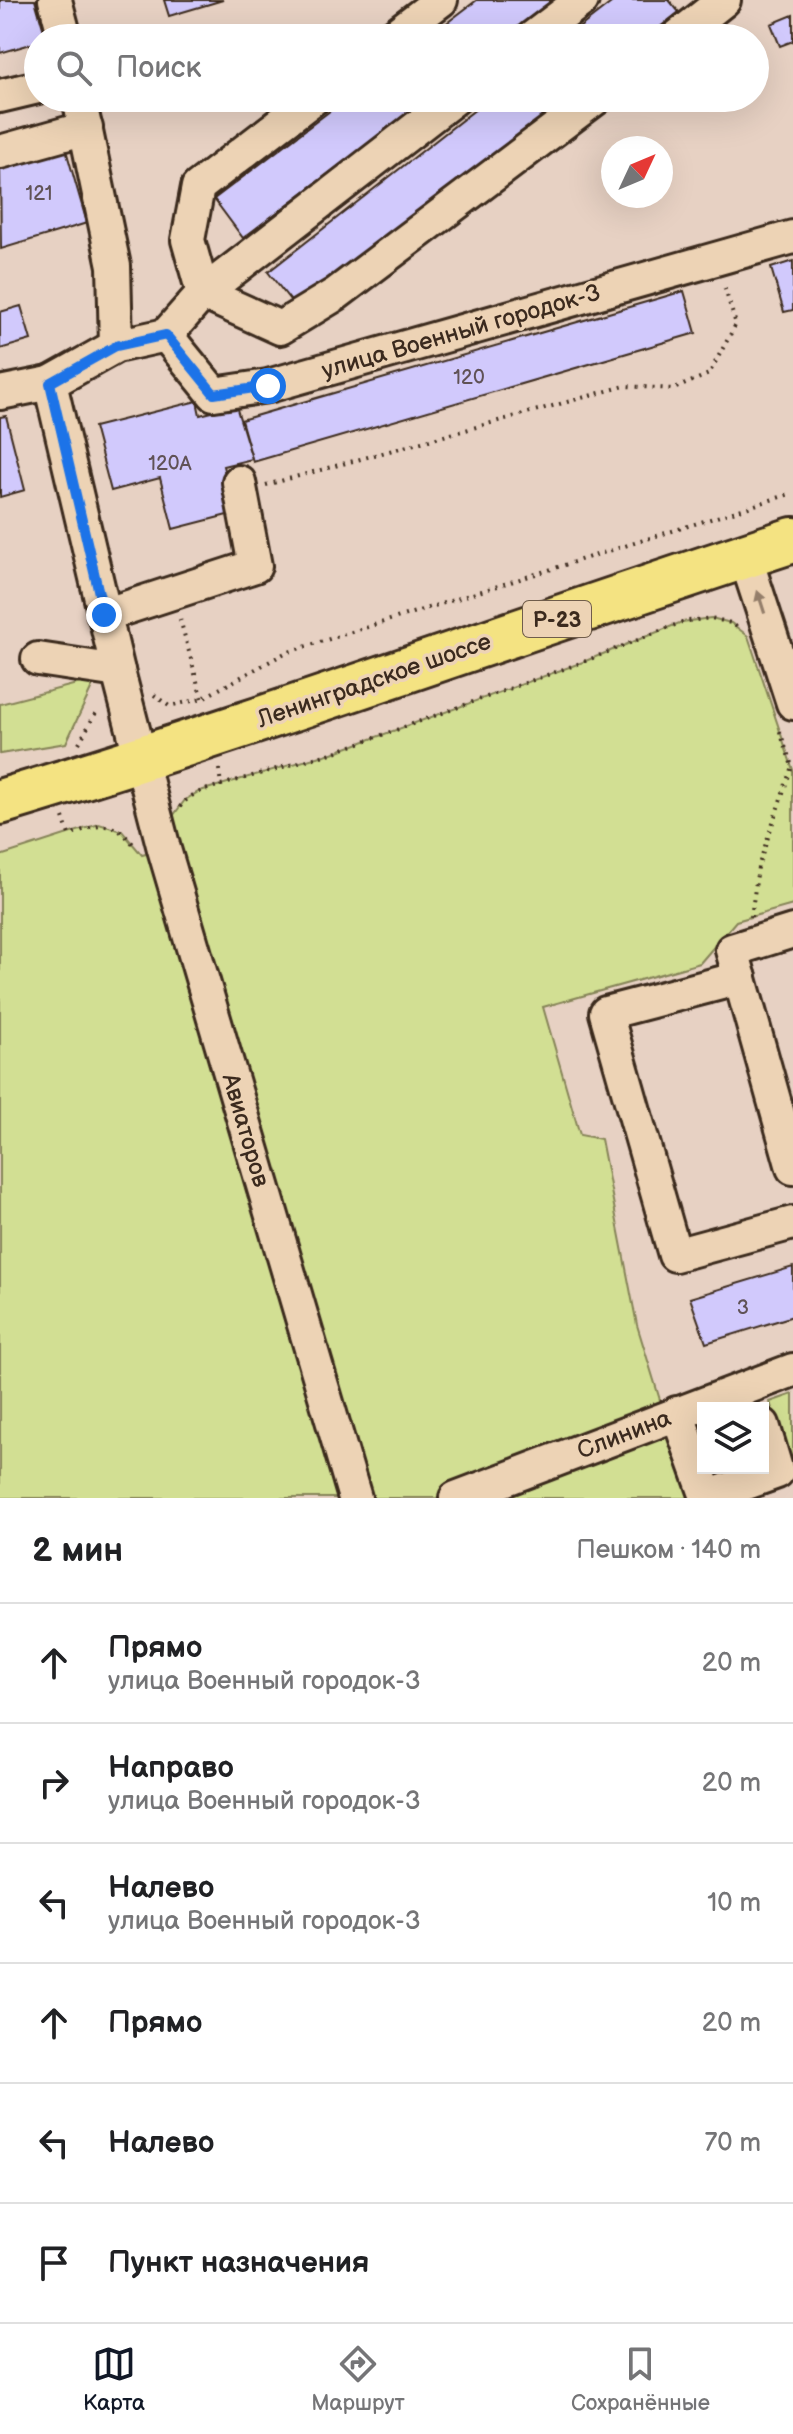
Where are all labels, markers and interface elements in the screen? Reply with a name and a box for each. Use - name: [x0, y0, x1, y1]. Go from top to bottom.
- search box: [24, 24, 769, 112]
- icon: search: [52, 46, 96, 90]
- text: Поиск: [116, 50, 202, 86]
- north arrow: [601, 136, 673, 208]
- house number: 121: [26, 182, 52, 206]
- street label: улица Военный городок-3: [318, 278, 604, 385]
- house number: 120: [453, 366, 485, 390]
- route start: [250, 368, 286, 404]
- house number: 120А: [148, 452, 193, 476]
- one-way arrow: [754, 590, 766, 614]
- route end: [86, 597, 122, 633]
- road number: Р-23: [523, 601, 591, 637]
- street label: Ленинградское шоссе: [252, 627, 495, 734]
- street label: Авиаторов: [215, 1069, 276, 1191]
- house number: 3: [737, 1296, 749, 1320]
- map controls: [697, 1402, 769, 1474]
- button: layers: [697, 1402, 769, 1474]
- street label: Слинина: [573, 1403, 675, 1466]
- text: 2 мин: [32, 1530, 123, 1571]
- text: Пешком · 140 m: [576, 1535, 761, 1566]
- text: Прямо: [108, 1630, 202, 1666]
- icon: ahead: [32, 1641, 76, 1685]
- text: 20 m: [702, 1648, 761, 1679]
- text: улица Военный городок-3: [108, 1666, 421, 1697]
- text: Направо: [108, 1750, 234, 1786]
- icon: right: [32, 1761, 76, 1805]
- text: 20 m: [702, 1768, 761, 1799]
- text: улица Военный городок-3: [108, 1786, 421, 1817]
- text: Налево: [108, 1870, 214, 1906]
- icon: left: [32, 1881, 76, 1925]
- text: 10 m: [707, 1888, 761, 1919]
- text: улица Военный городок-3: [108, 1906, 421, 1937]
- icon: ahead: [32, 2001, 76, 2045]
- text: Прямо: [108, 2005, 202, 2041]
- text: 20 m: [702, 2008, 761, 2039]
- icon: left: [32, 2121, 76, 2165]
- text: Налево: [108, 2125, 214, 2161]
- text: 70 m: [704, 2128, 761, 2159]
- icon: arrive: [32, 2241, 76, 2285]
- text: Пункт назначения: [108, 2245, 369, 2281]
- tab: Карта: [83, 2342, 145, 2417]
- tab: Маршрут: [311, 2342, 405, 2417]
- tab: Сохранённые: [571, 2342, 710, 2417]

